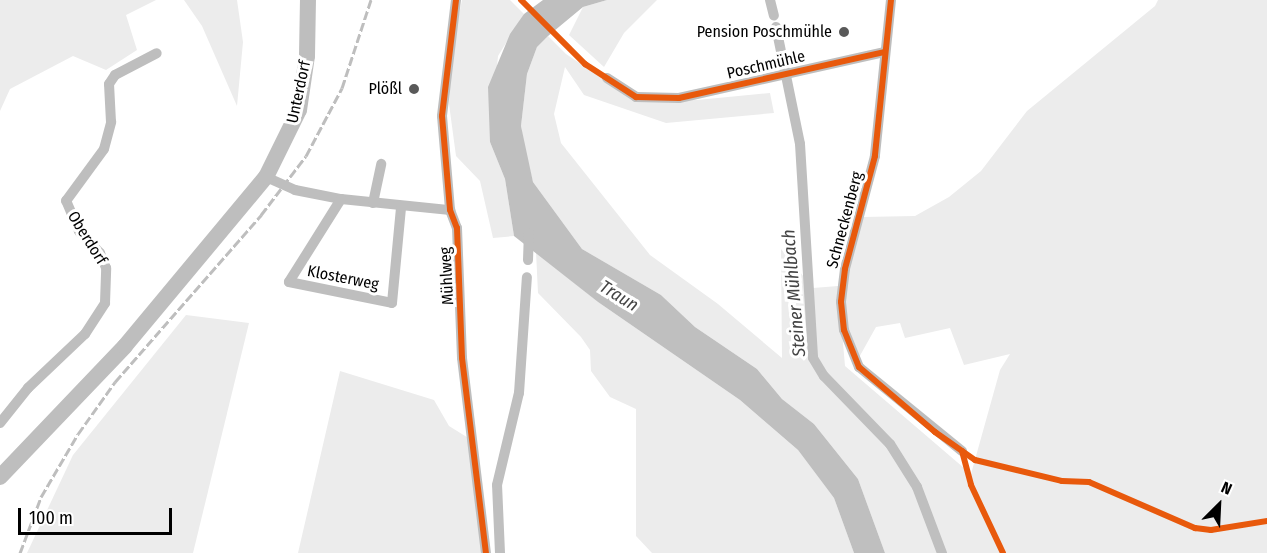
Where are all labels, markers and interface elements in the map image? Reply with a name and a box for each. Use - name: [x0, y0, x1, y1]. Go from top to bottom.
- place label: Pension Poschmühle: [697, 22, 832, 42]
- marker: Pension Poschmühle: [837, 25, 851, 39]
- street label: Poschmühle: [725, 47, 807, 83]
- street label: Unterdorf: [283, 59, 315, 125]
- place label: Plößl: [368, 79, 402, 99]
- marker: Plößl: [407, 82, 421, 96]
- street label: Schneckenberg: [823, 170, 867, 270]
- street label: Oberdorf: [63, 208, 111, 268]
- water label: Steiner Mühlbach: [778, 228, 810, 358]
- street label: Mühlweg: [436, 246, 458, 306]
- street label: Klosterweg: [306, 262, 380, 294]
- water label: Traun: [596, 276, 642, 316]
- north arrow: [1189, 475, 1249, 535]
- text: N: [1218, 477, 1235, 499]
- scale bar: [21, 496, 176, 534]
- text: 100 m: [29, 507, 73, 529]

